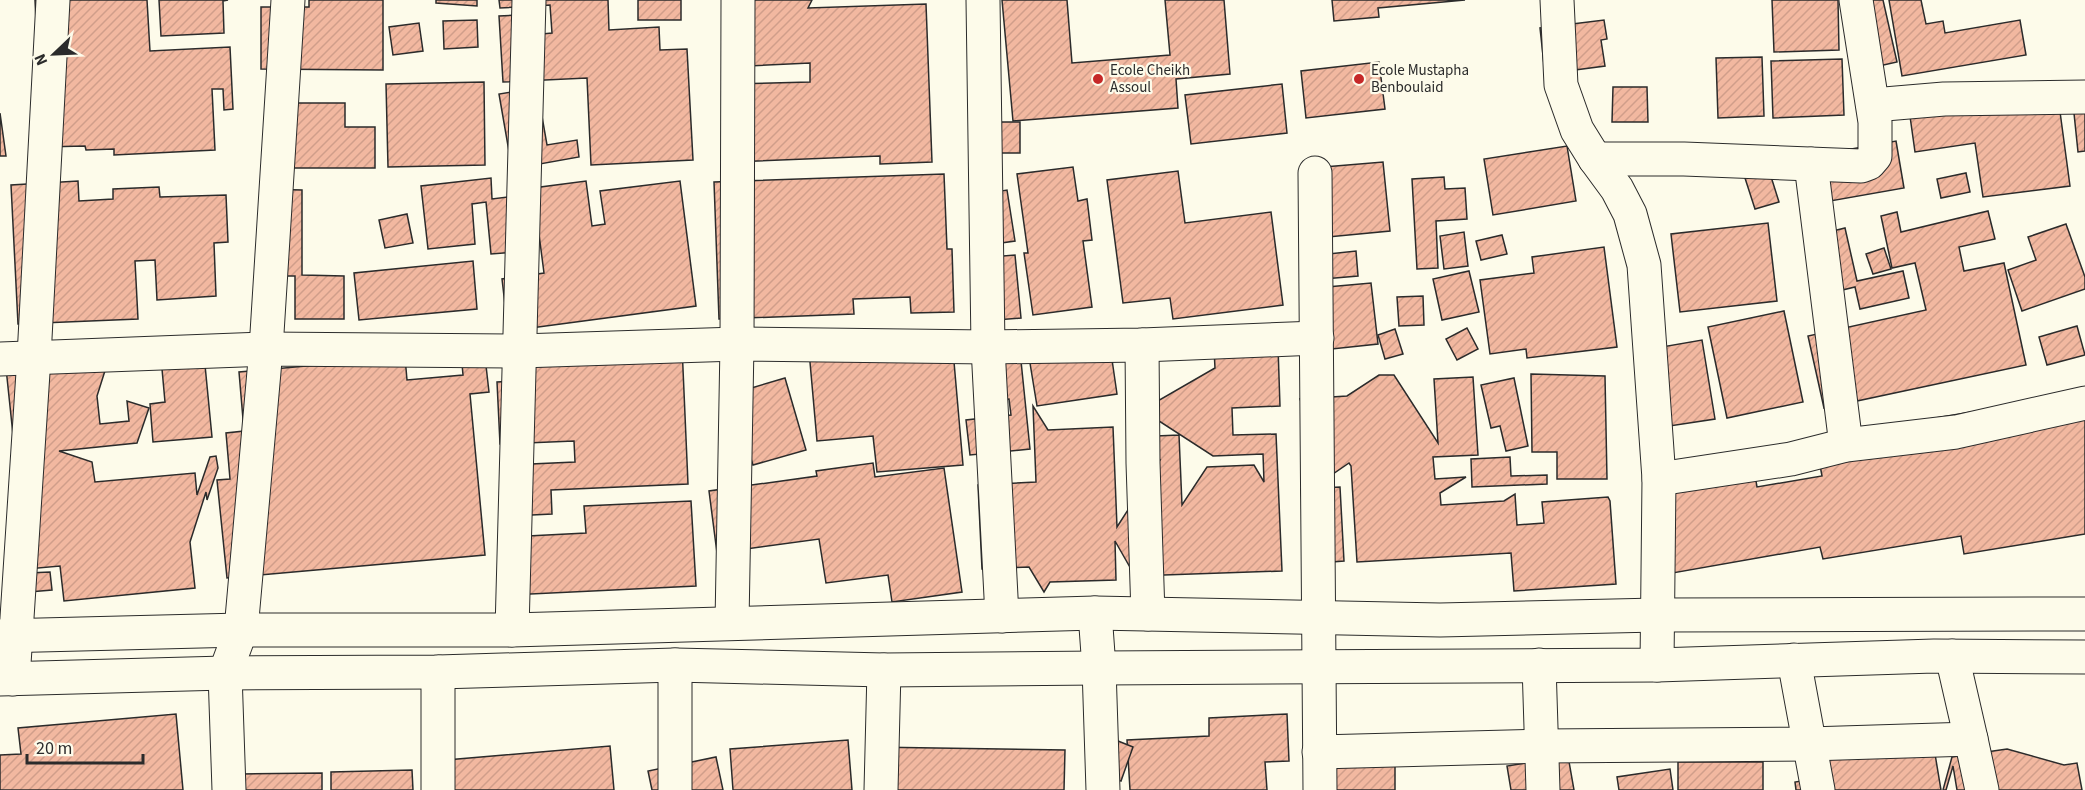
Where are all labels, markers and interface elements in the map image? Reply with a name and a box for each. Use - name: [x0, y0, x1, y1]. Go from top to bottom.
- north arrow: [24, 24, 84, 84]
- text: N: [29, 50, 53, 69]
- place label: Ecole Cheikh Assoul: [1110, 60, 1190, 98]
- place label: Ecole Mustapha Benboulaid: [1371, 60, 1469, 98]
- marker: Ecole Cheikh Assoul: [1091, 72, 1105, 86]
- marker: Ecole Mustapha Benboulaid: [1352, 72, 1366, 86]
- scale bar: [27, 727, 142, 765]
- text: 20 m: [36, 736, 72, 761]

